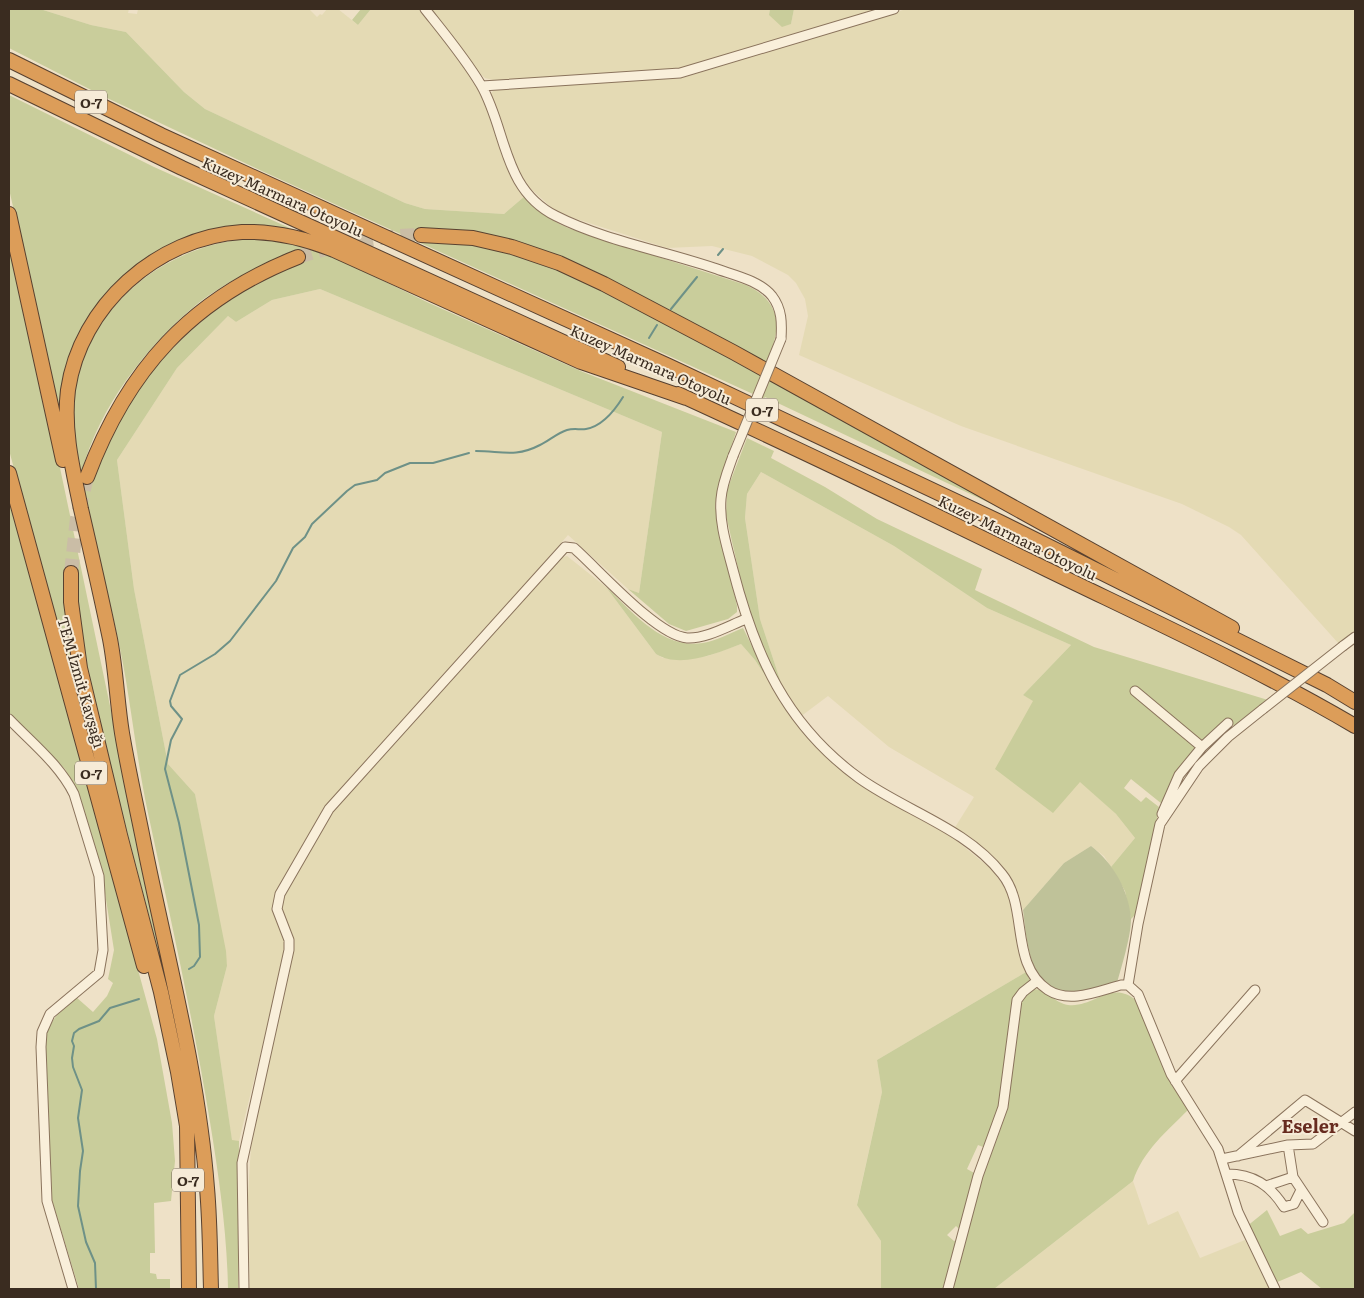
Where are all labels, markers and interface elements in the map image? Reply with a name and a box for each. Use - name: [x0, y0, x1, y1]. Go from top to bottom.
- road number: O-7: [75, 90, 107, 114]
- street label: Kuzey Marmara Otoyolu: [199, 150, 368, 242]
- street label: Kuzey Marmara Otoyolu: [567, 318, 736, 410]
- road number: O-7: [746, 398, 778, 422]
- street label: Kuzey Marmara Otoyolu: [935, 488, 1102, 586]
- street label: TEM İzmit Kavşağı: [52, 614, 112, 750]
- road number: O-7: [75, 761, 107, 784]
- district label: Eseler: [1281, 1112, 1339, 1139]
- road number: O-7: [172, 1168, 204, 1192]

